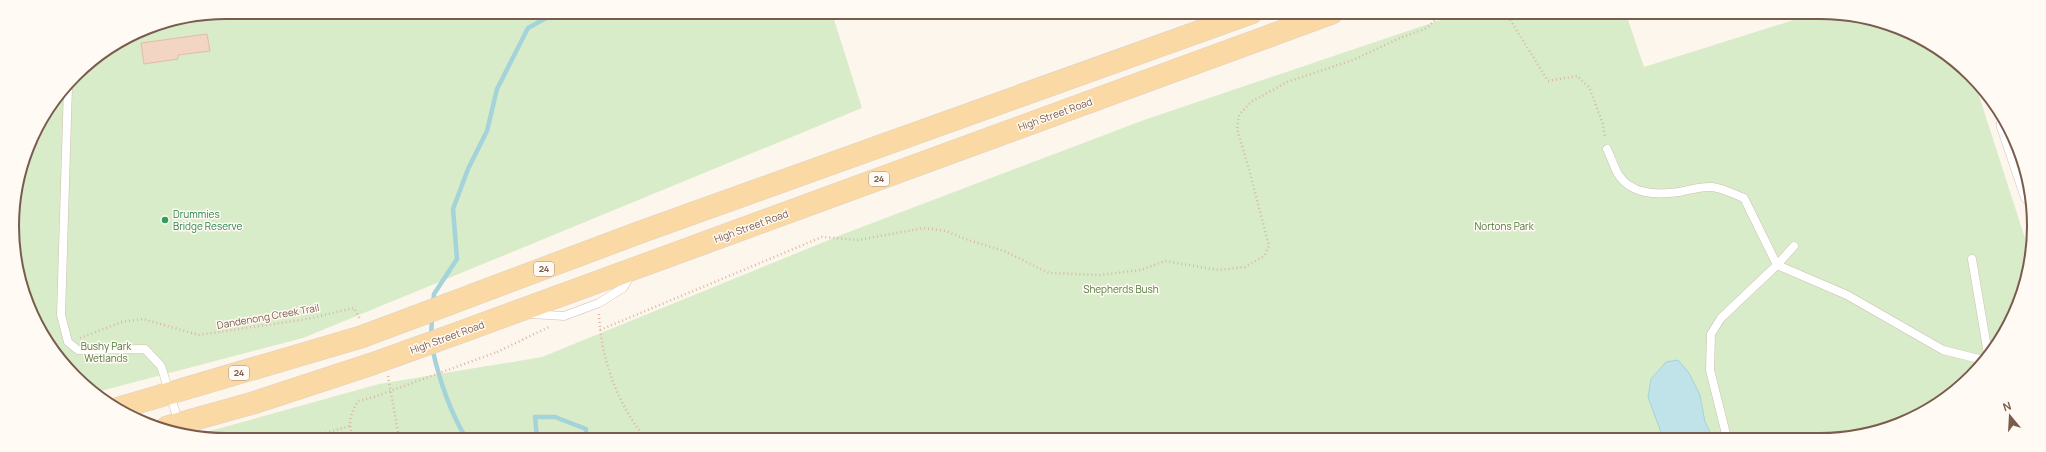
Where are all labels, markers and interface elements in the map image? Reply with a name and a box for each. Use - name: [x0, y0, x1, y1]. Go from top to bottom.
- street label: High Street Road: [1016, 94, 1094, 134]
- road number: 24: [869, 172, 889, 186]
- street label: High Street Road: [712, 206, 790, 246]
- place label: Drummies Bridge Reserve: [173, 207, 242, 233]
- marker: Drummies Bridge Reserve: [160, 215, 170, 225]
- park label: Nortons Park: [1474, 219, 1535, 233]
- road number: 24: [534, 262, 554, 276]
- park label: Shepherds Bush: [1083, 282, 1159, 296]
- street label: Dandenong Creek Trail: [216, 300, 320, 332]
- street label: High Street Road: [408, 317, 486, 357]
- park label: Bushy Park Wetlands: [81, 339, 132, 365]
- road number: 24: [229, 366, 249, 380]
- north arrow: [1990, 396, 2030, 436]
- text: N: [2001, 398, 2013, 414]

